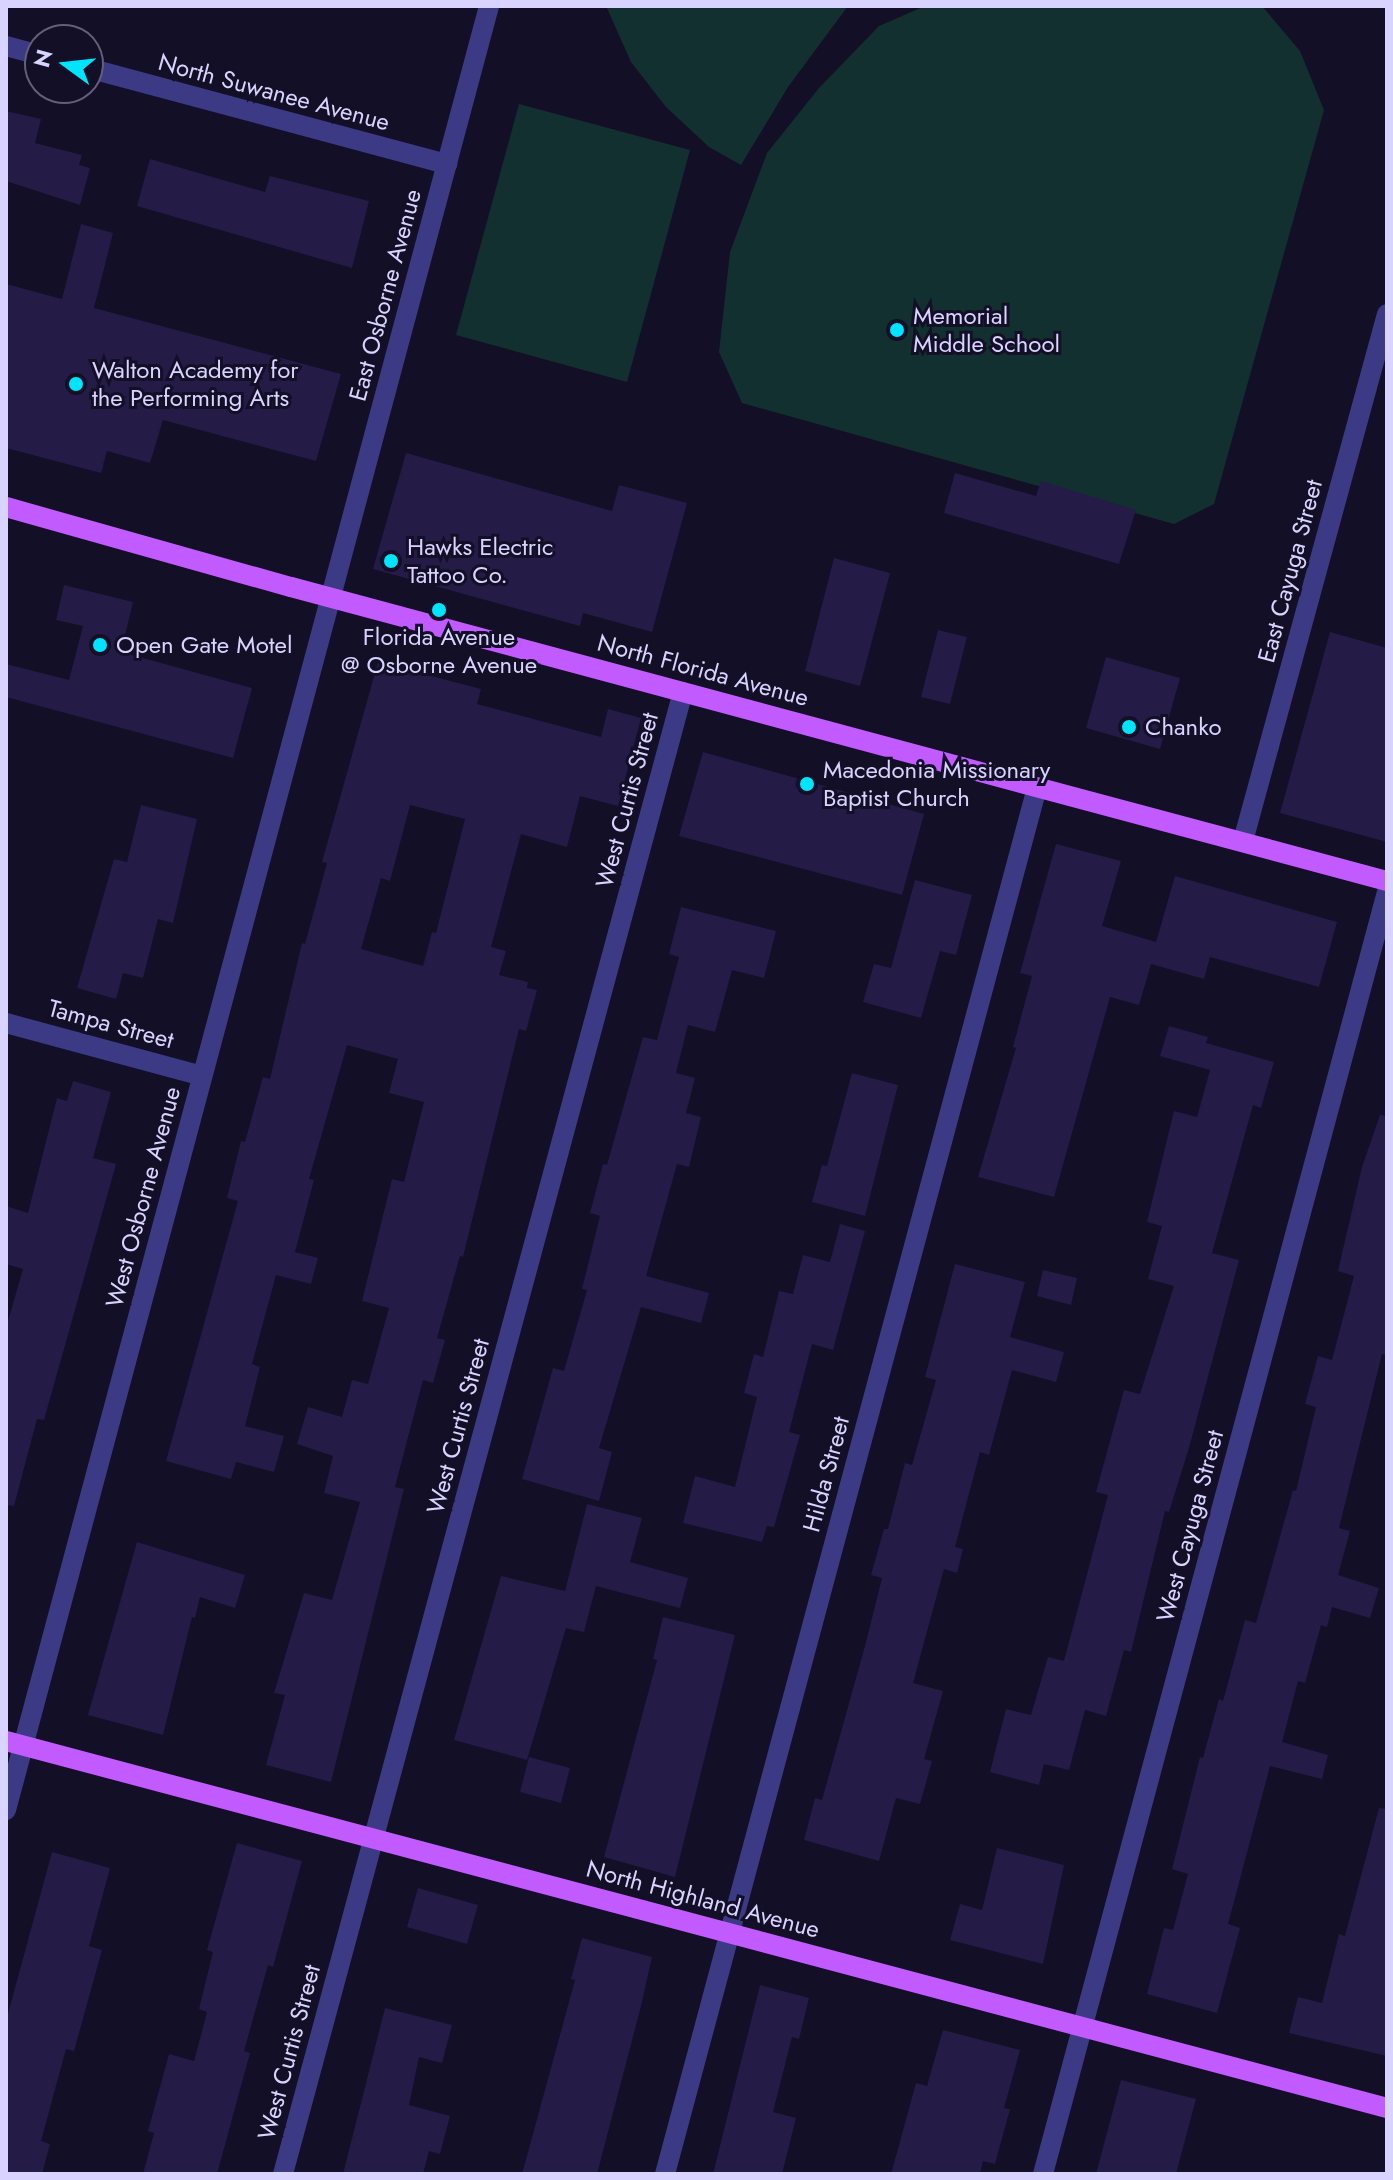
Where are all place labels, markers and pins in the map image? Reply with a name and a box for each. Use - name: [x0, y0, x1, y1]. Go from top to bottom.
- place label: Memorial Middle School: [913, 302, 1060, 358]
- marker: Memorial Middle School: [888, 321, 906, 339]
- place label: Walton Academy for the Performing Arts: [92, 356, 299, 412]
- marker: Walton Academy for the Performing Arts: [67, 375, 85, 393]
- place label: Hawks Electric Tattoo Co.: [407, 533, 554, 589]
- marker: Hawks Electric Tattoo Co.: [382, 552, 400, 570]
- marker: Florida Avenue @ Osborne Avenue: [430, 601, 448, 619]
- place label: Florida Avenue @ Osborne Avenue: [341, 623, 537, 679]
- place label: Open Gate Motel: [116, 631, 292, 659]
- marker: Open Gate Motel: [91, 636, 109, 654]
- place label: Chanko: [1145, 713, 1221, 741]
- marker: Chanko: [1120, 718, 1138, 736]
- place label: Macedonia Missionary Baptist Church: [823, 756, 1050, 812]
- marker: Macedonia Missionary Baptist Church: [798, 775, 816, 793]

